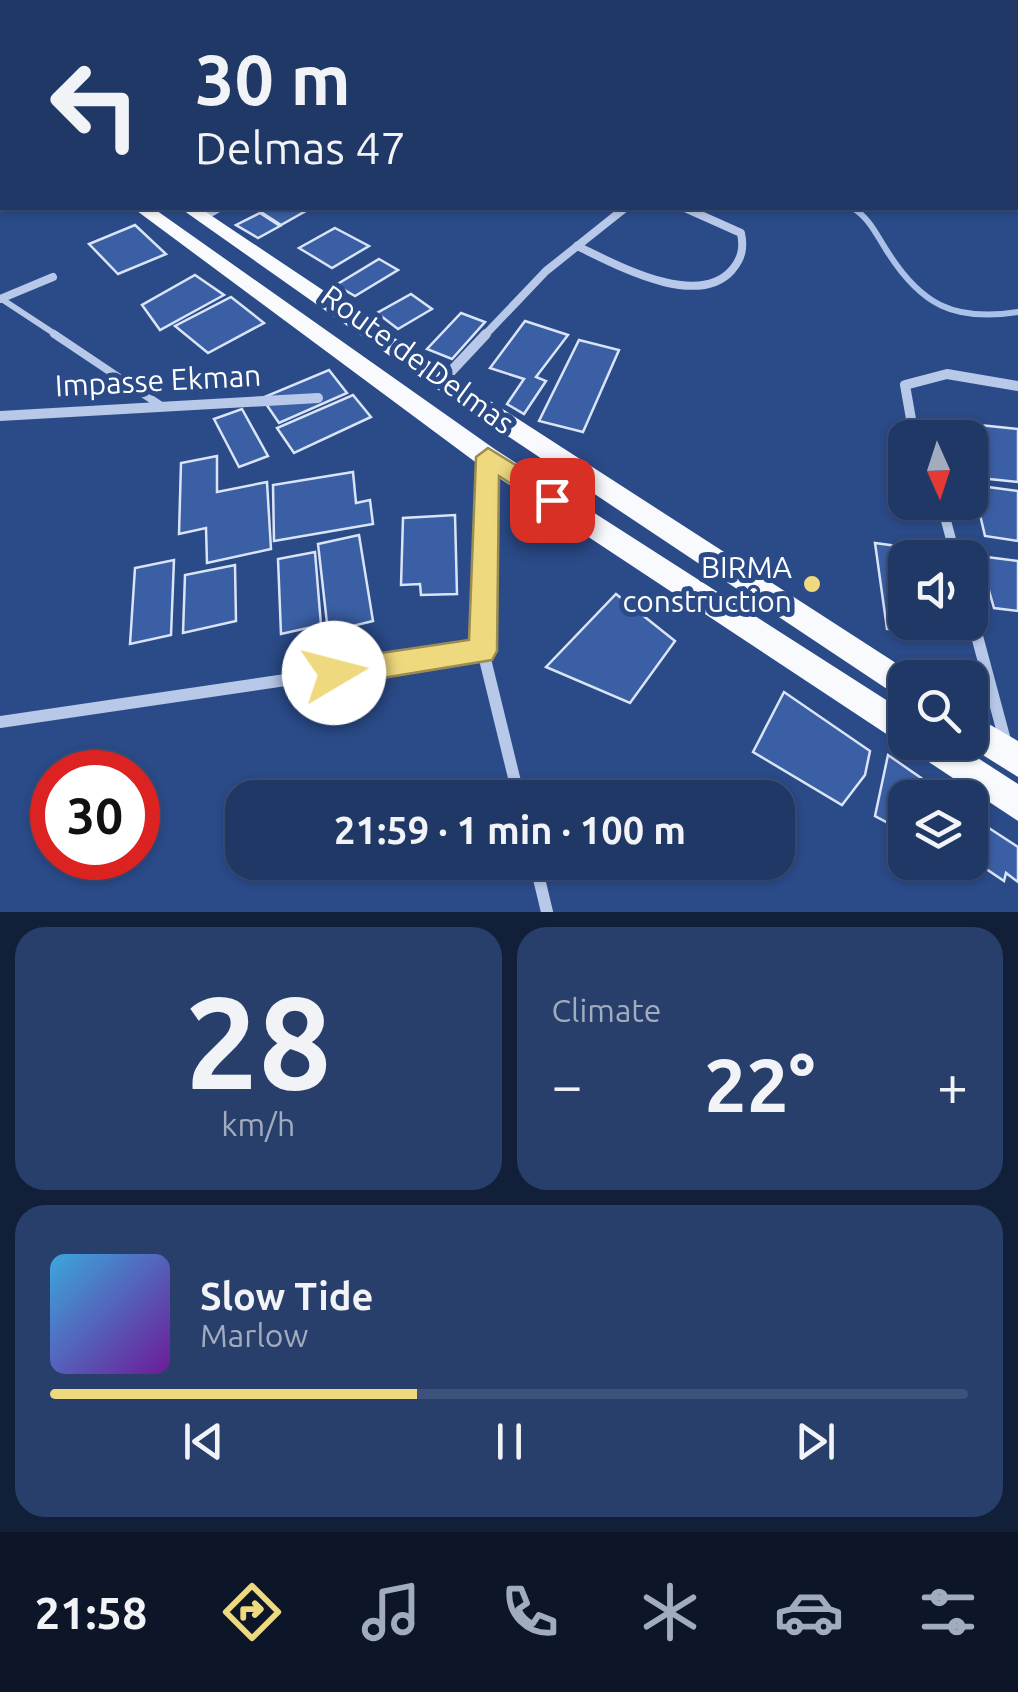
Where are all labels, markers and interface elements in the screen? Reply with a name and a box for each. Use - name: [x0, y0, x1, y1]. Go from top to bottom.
- icon: left: [30, 40, 160, 170]
- text: 30 m: [195, 40, 351, 118]
- text: Delmas 47: [195, 122, 406, 173]
- street label: Route de Delmas: [315, 278, 521, 440]
- street label: Impasse Ekman: [54, 358, 262, 402]
- north arrow: [888, 420, 988, 520]
- map controls: [888, 420, 988, 880]
- pin: [510, 458, 595, 543]
- icon: arrive: [525, 473, 580, 528]
- button: sound: [888, 540, 988, 640]
- place label: BIRMA construction: [622, 550, 792, 618]
- marker: BIRMA construction: [801, 573, 823, 595]
- position arrow: [282, 621, 386, 725]
- button: search: [888, 660, 988, 760]
- speed limit sign: 30: [30, 750, 160, 880]
- button: layers: [888, 780, 988, 880]
- text: 21:59 · 1 min · 100 m: [334, 809, 686, 851]
- text: 28: [185, 968, 332, 1114]
- text: Climate: [552, 992, 662, 1028]
- text: 22°: [704, 1042, 815, 1126]
- text: −: [552, 1054, 583, 1115]
- text: +: [937, 1054, 968, 1115]
- text: km/h: [221, 1106, 295, 1142]
- text: Slow Tide: [200, 1275, 373, 1317]
- text: Marlow: [200, 1317, 308, 1353]
- icon: previous: [176, 1414, 231, 1469]
- icon: pause: [482, 1414, 537, 1469]
- icon: next: [788, 1414, 843, 1469]
- icon: directions: [217, 1577, 287, 1647]
- icon: music: [356, 1577, 426, 1647]
- icon: phone: [495, 1577, 565, 1647]
- icon: climate: [635, 1577, 705, 1647]
- icon: car: [774, 1577, 844, 1647]
- icon: filters: [913, 1577, 983, 1647]
- text: 21:58: [35, 1587, 147, 1638]

